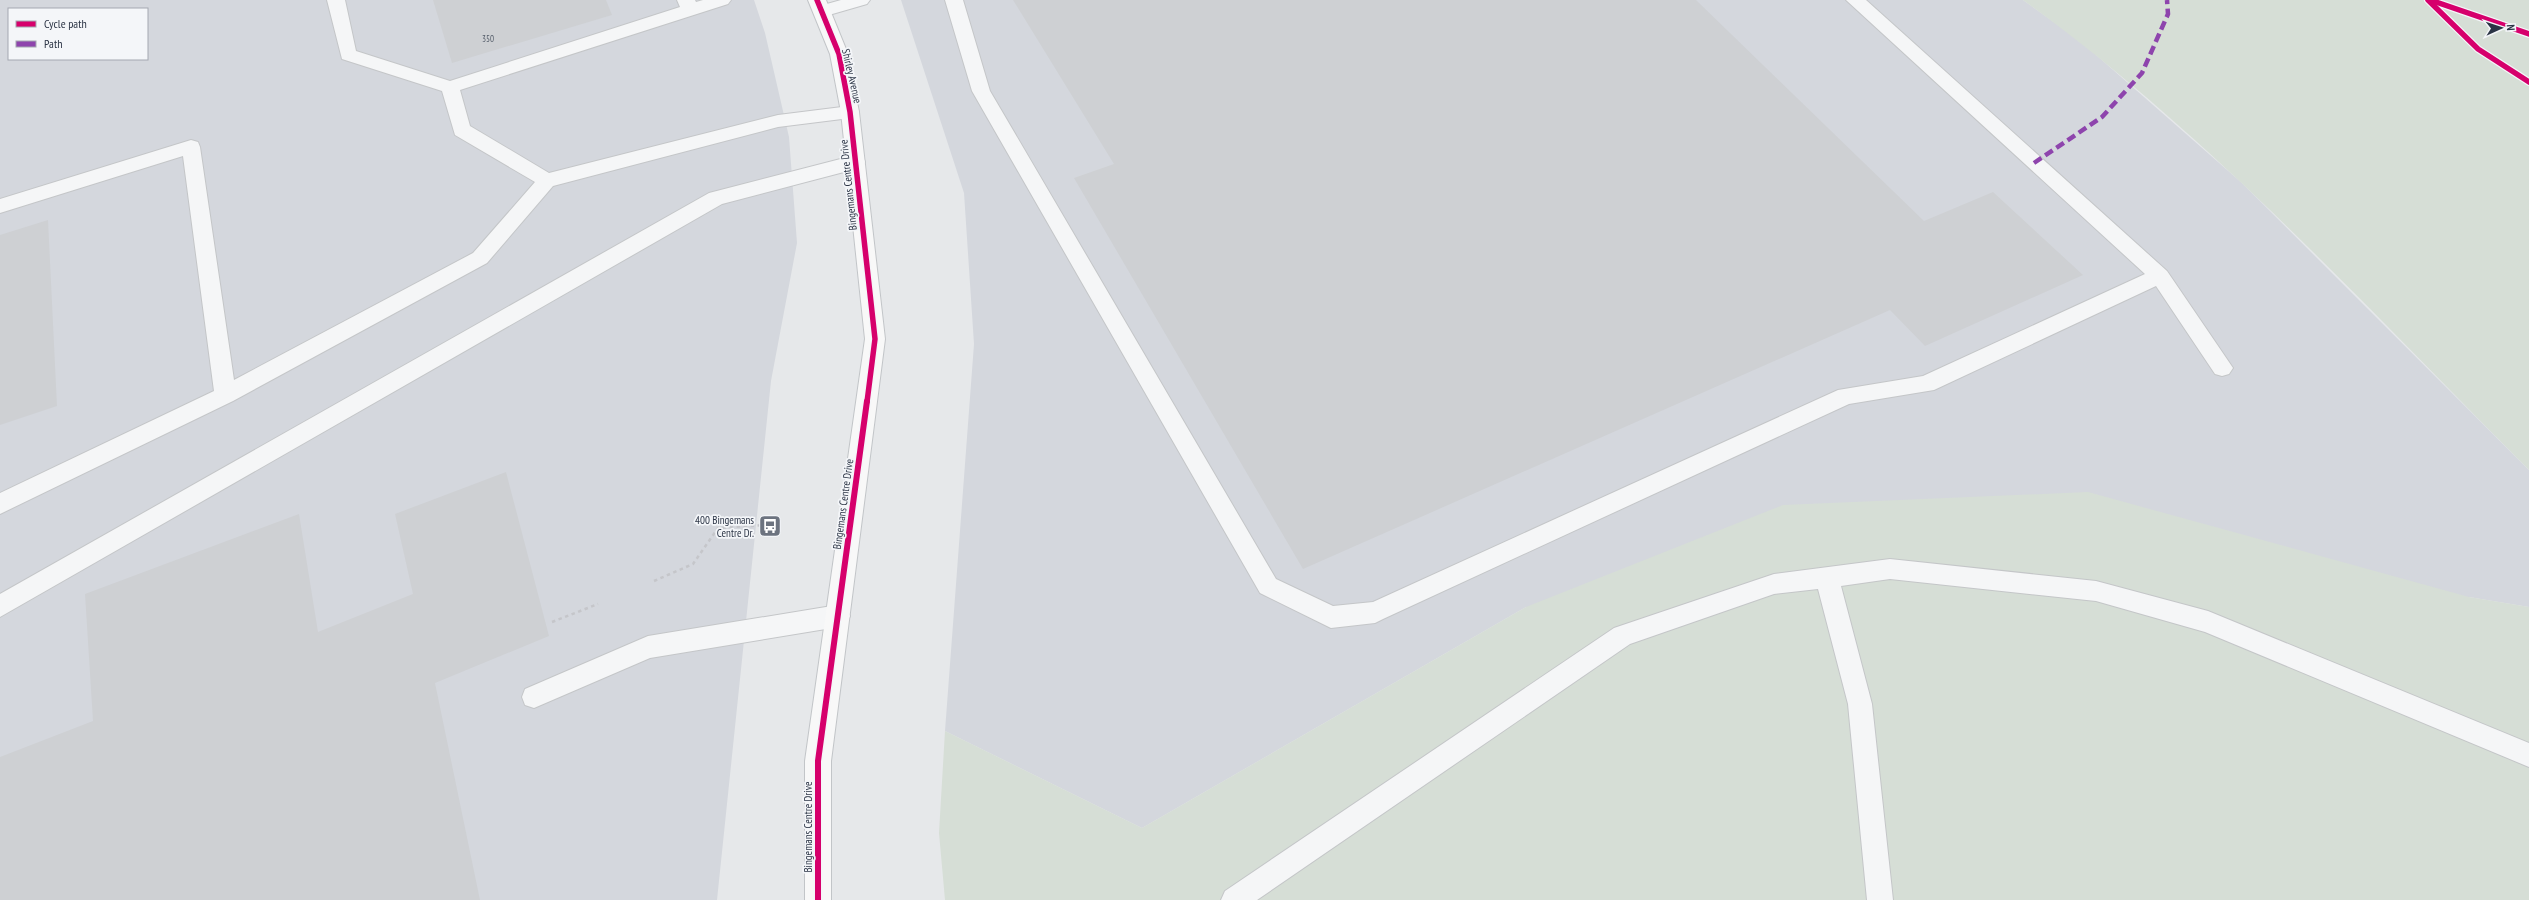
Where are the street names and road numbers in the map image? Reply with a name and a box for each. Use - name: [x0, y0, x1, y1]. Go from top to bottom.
- street label: Shirley Avenue: [839, 47, 865, 105]
- street label: Bingemans Centre Drive: [836, 138, 860, 231]
- street label: Bingemans Centre Drive: [830, 457, 856, 550]
- street label: Bingemans Centre Drive: [801, 781, 815, 873]

